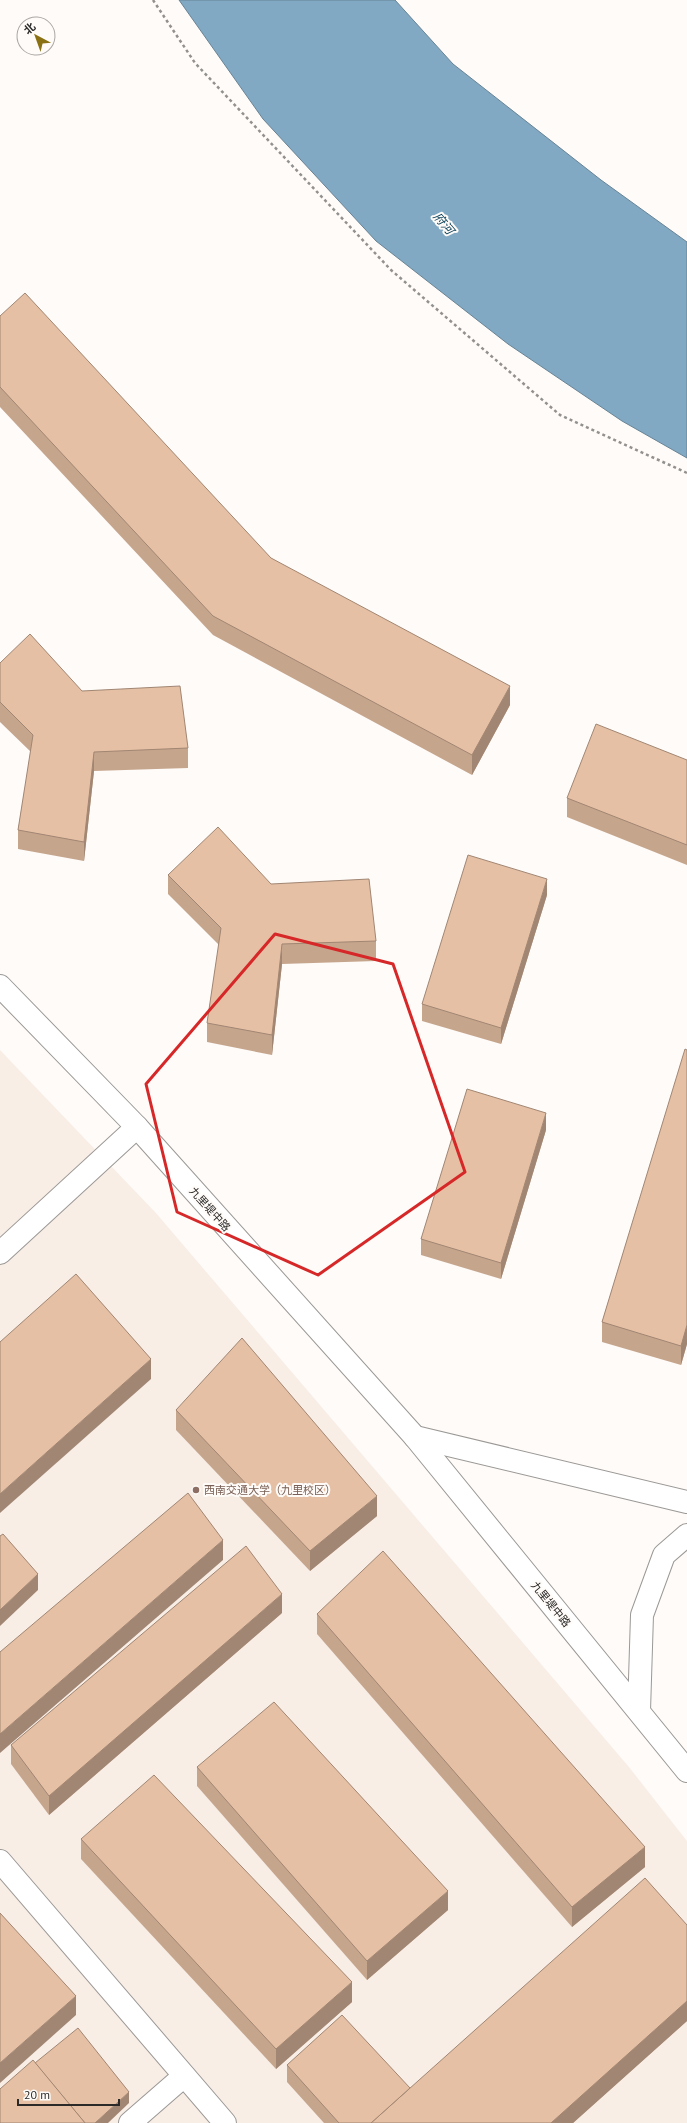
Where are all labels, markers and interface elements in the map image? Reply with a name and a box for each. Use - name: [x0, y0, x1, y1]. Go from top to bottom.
- north arrow: [16, 16, 56, 56]
- text: 北: [21, 20, 38, 37]
- water label: 府河: [431, 209, 459, 239]
- street label: 九里堤中路: [186, 1184, 234, 1234]
- place label: 西南交通大学（九里校区）: [204, 1483, 336, 1497]
- marker: 西南交通大学（九里校区）: [191, 1485, 201, 1495]
- street label: 九里堤中路: [528, 1578, 574, 1630]
- scale bar: [18, 2081, 119, 2107]
- text: 20 m: [24, 2087, 50, 2102]

